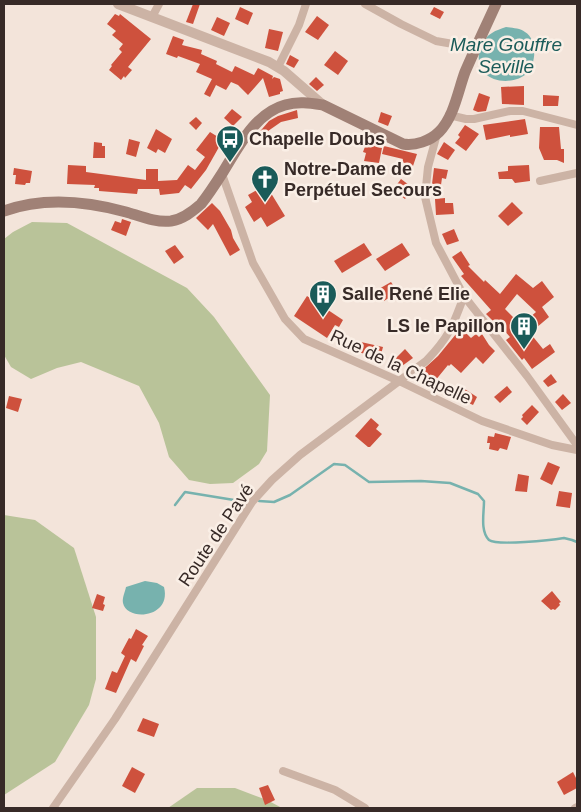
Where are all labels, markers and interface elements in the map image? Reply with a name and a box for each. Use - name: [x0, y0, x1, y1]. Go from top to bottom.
- water label: Mare Gouffre Seville: [450, 34, 562, 77]
- bus stop icon: Chapelle Doubs: [215, 124, 245, 163]
- place label: Chapelle Doubs: [249, 129, 385, 149]
- place label: Notre-Dame de Perpétuel Secours: [284, 159, 442, 200]
- church icon: Notre-Dame de Perpétuel Secours: [250, 164, 280, 203]
- building icon: Salle René Elie: [308, 279, 338, 318]
- place label: Salle René Elie: [342, 284, 470, 304]
- building icon: LS le Papillon: [509, 311, 539, 350]
- place label: LS le Papillon: [387, 316, 505, 336]
- street label: Rue de la Chapelle: [327, 326, 475, 408]
- street label: Route de Pavé: [174, 480, 258, 590]

